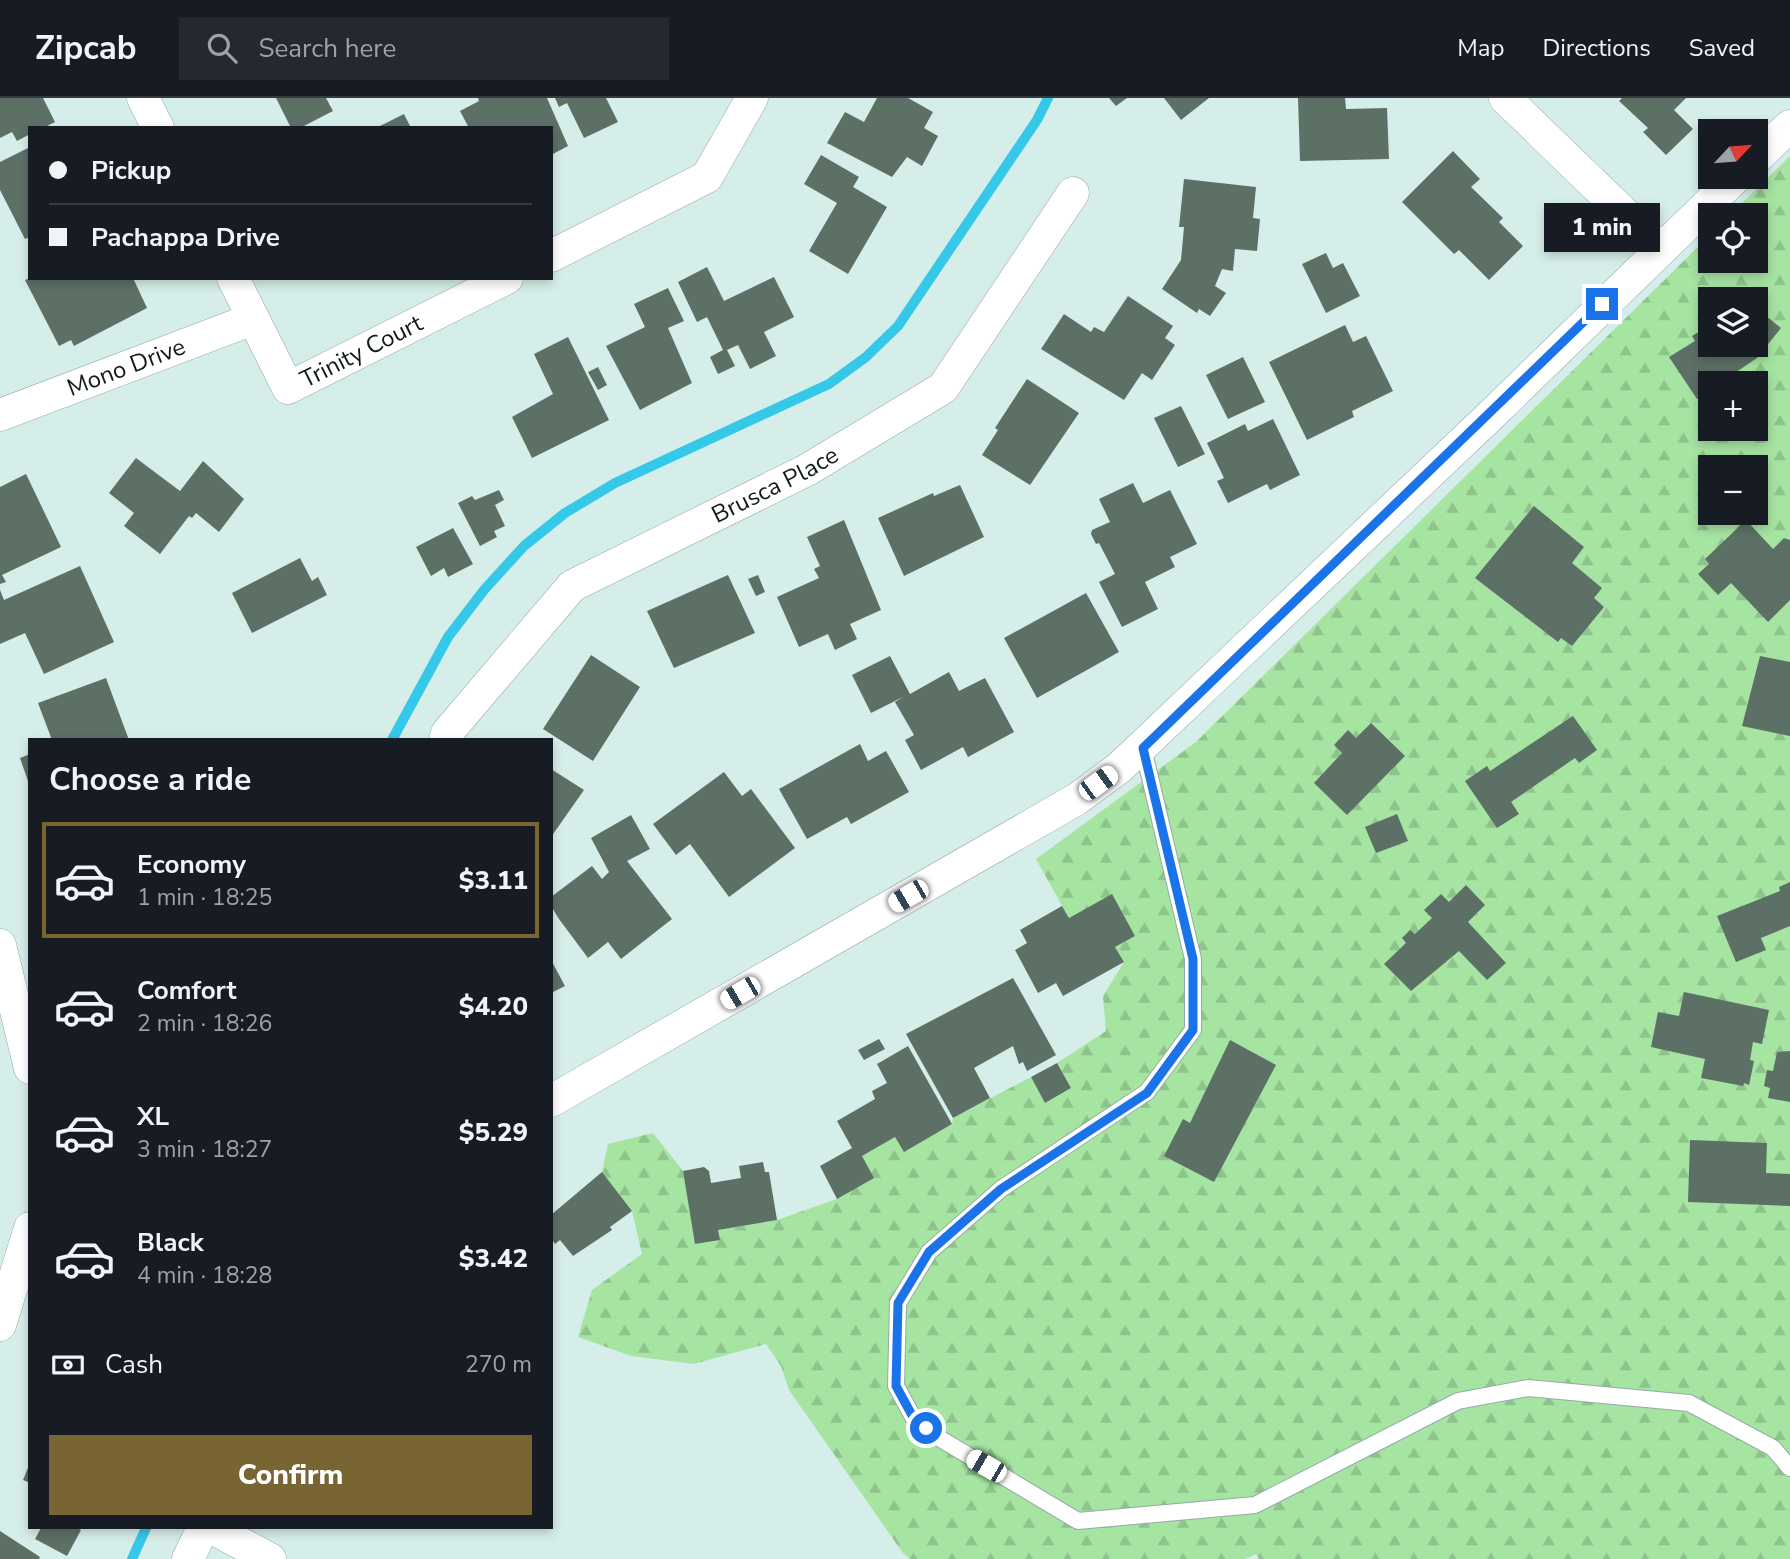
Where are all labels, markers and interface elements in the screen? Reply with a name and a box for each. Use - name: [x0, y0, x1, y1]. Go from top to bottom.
- search box: [179, 17, 669, 80]
- text: Zipcab: [35, 26, 137, 71]
- icon: search: [203, 29, 241, 67]
- text: Search here: [259, 31, 396, 66]
- text: Map: [1457, 32, 1504, 64]
- text: Directions: [1542, 32, 1651, 64]
- text: Saved: [1689, 32, 1755, 64]
- north arrow: [1698, 119, 1768, 189]
- map controls: [1698, 119, 1768, 525]
- text: Pickup: [91, 153, 171, 188]
- callout: 1 min: [1544, 202, 1660, 252]
- button: locate: [1698, 203, 1768, 273]
- text: 1 min: [1572, 212, 1632, 243]
- text: Pachappa Drive: [91, 220, 280, 255]
- button: layers: [1698, 287, 1768, 357]
- route end: [1586, 288, 1618, 320]
- street label: Trinity Court: [295, 307, 428, 395]
- street label: Mono Drive: [63, 330, 190, 404]
- button: +: [1698, 371, 1768, 441]
- street label: Brusca Place: [706, 439, 844, 531]
- button: −: [1698, 455, 1768, 525]
- text: Choose a ride: [49, 758, 251, 801]
- car: [1075, 762, 1122, 804]
- text: Economy: [137, 847, 246, 882]
- icon: car: [53, 849, 116, 912]
- text: $3.11: [459, 863, 528, 898]
- car: [885, 876, 932, 916]
- text: 1 min · 18:25: [137, 882, 272, 913]
- text: Comfort: [137, 973, 237, 1008]
- car: [717, 973, 764, 1013]
- icon: car: [53, 975, 116, 1038]
- text: $4.20: [459, 989, 528, 1024]
- text: 2 min · 18:26: [137, 1008, 272, 1039]
- text: XL: [137, 1099, 169, 1134]
- icon: car: [53, 1101, 116, 1164]
- text: $5.29: [459, 1115, 528, 1150]
- text: 3 min · 18:27: [137, 1134, 272, 1165]
- text: Black: [137, 1225, 204, 1260]
- icon: car: [53, 1227, 116, 1290]
- text: $3.42: [459, 1241, 528, 1276]
- text: 4 min · 18:28: [137, 1260, 272, 1291]
- icon: cash: [49, 1346, 87, 1384]
- text: Cash: [105, 1347, 163, 1382]
- text: 270 m: [465, 1349, 532, 1380]
- route start: [910, 1412, 942, 1444]
- button: Confirm: [49, 1435, 532, 1515]
- car: [963, 1446, 1010, 1486]

